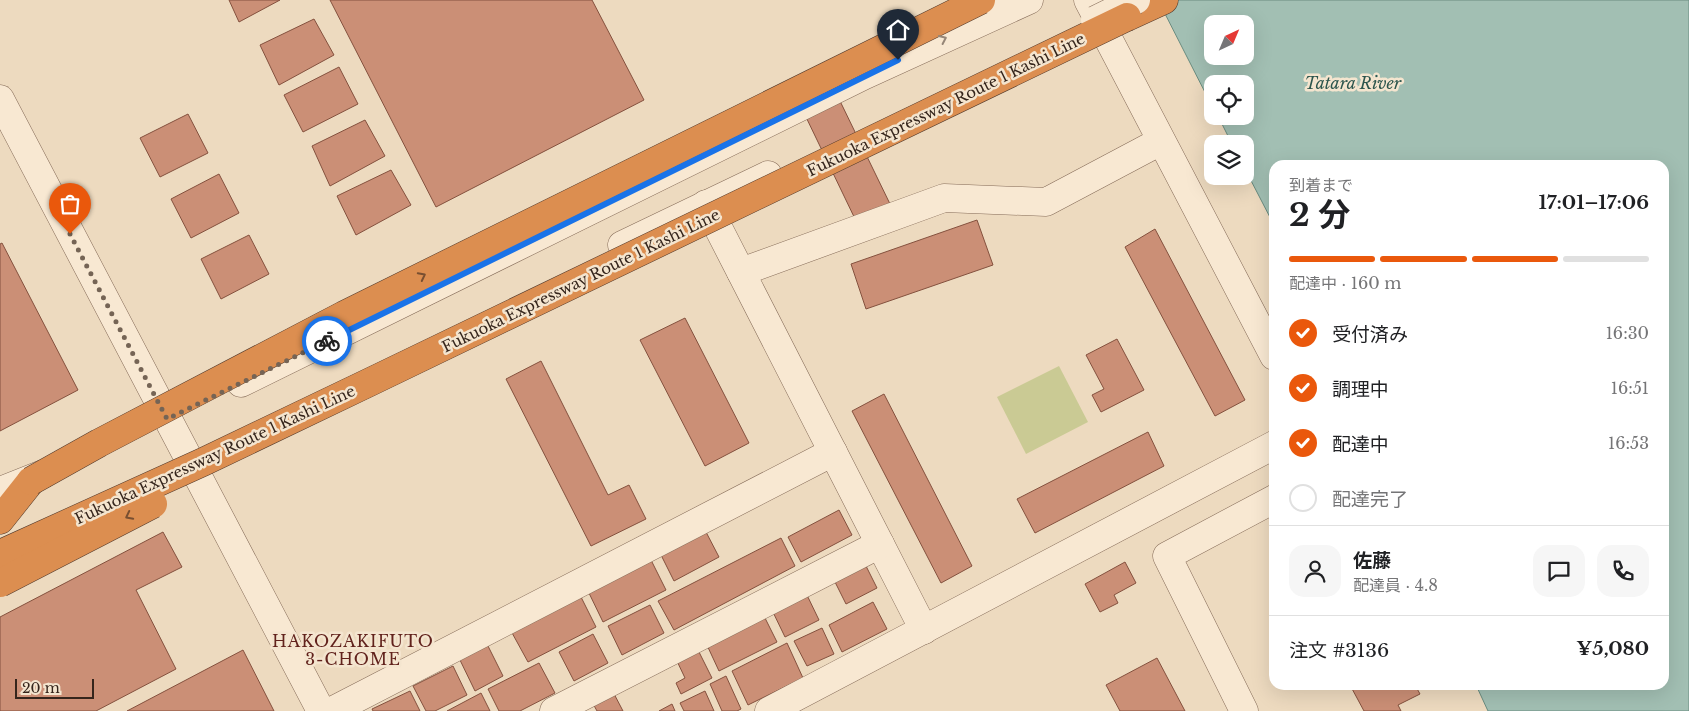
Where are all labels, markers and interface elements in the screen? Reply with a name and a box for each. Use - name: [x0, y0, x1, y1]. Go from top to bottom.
- pin: [877, 9, 919, 60]
- north arrow: [1204, 15, 1254, 65]
- map controls: [1204, 15, 1254, 185]
- icon: home: [884, 16, 912, 44]
- street label: Fukuoka Expressway Route 1 Kashi Line: [804, 29, 1088, 180]
- one-way arrow: [938, 35, 947, 46]
- water label: Tatara River: [1305, 73, 1402, 93]
- button: locate: [1204, 75, 1254, 125]
- button: layers: [1204, 135, 1254, 185]
- text: 到着まで: [1289, 175, 1353, 195]
- pin: [49, 183, 91, 234]
- icon: bag: [56, 190, 84, 218]
- text: 17:01–17:06: [1538, 191, 1649, 214]
- text: 2 分: [1289, 195, 1350, 235]
- street label: Fukuoka Expressway Route 1 Kashi Line: [439, 205, 723, 356]
- one-way arrow: [417, 272, 426, 282]
- text: 配達中 · 160 m: [1289, 273, 1401, 293]
- courier: [302, 316, 352, 366]
- icon: check: [1289, 319, 1317, 347]
- text: 受付済み: [1332, 323, 1408, 346]
- text: 16:30: [1606, 323, 1649, 343]
- icon: bike: [313, 327, 341, 355]
- icon: check: [1289, 374, 1317, 402]
- text: 調理中: [1332, 378, 1389, 401]
- text: 16:51: [1611, 378, 1649, 398]
- street label: Fukuoka Expressway Route 1 Kashi Line: [72, 381, 358, 528]
- icon: check: [1289, 429, 1317, 457]
- text: 配達中: [1332, 433, 1389, 456]
- text: 16:53: [1608, 433, 1649, 453]
- text: 配達完了: [1332, 488, 1408, 511]
- one-way arrow: [125, 510, 134, 520]
- button: person: [1289, 545, 1341, 597]
- button: chat: [1533, 545, 1585, 597]
- button: phone: [1597, 545, 1649, 597]
- text: 佐藤: [1353, 549, 1391, 572]
- text: 配達員 · 4.8: [1353, 575, 1438, 595]
- district label: HAKOZAKIFUTO 3-CHOME: [272, 631, 434, 669]
- text: ¥5,080: [1576, 637, 1649, 660]
- text: 注文 #3136: [1289, 639, 1389, 662]
- scale bar: [15, 676, 94, 699]
- text: 20 m: [22, 679, 60, 697]

